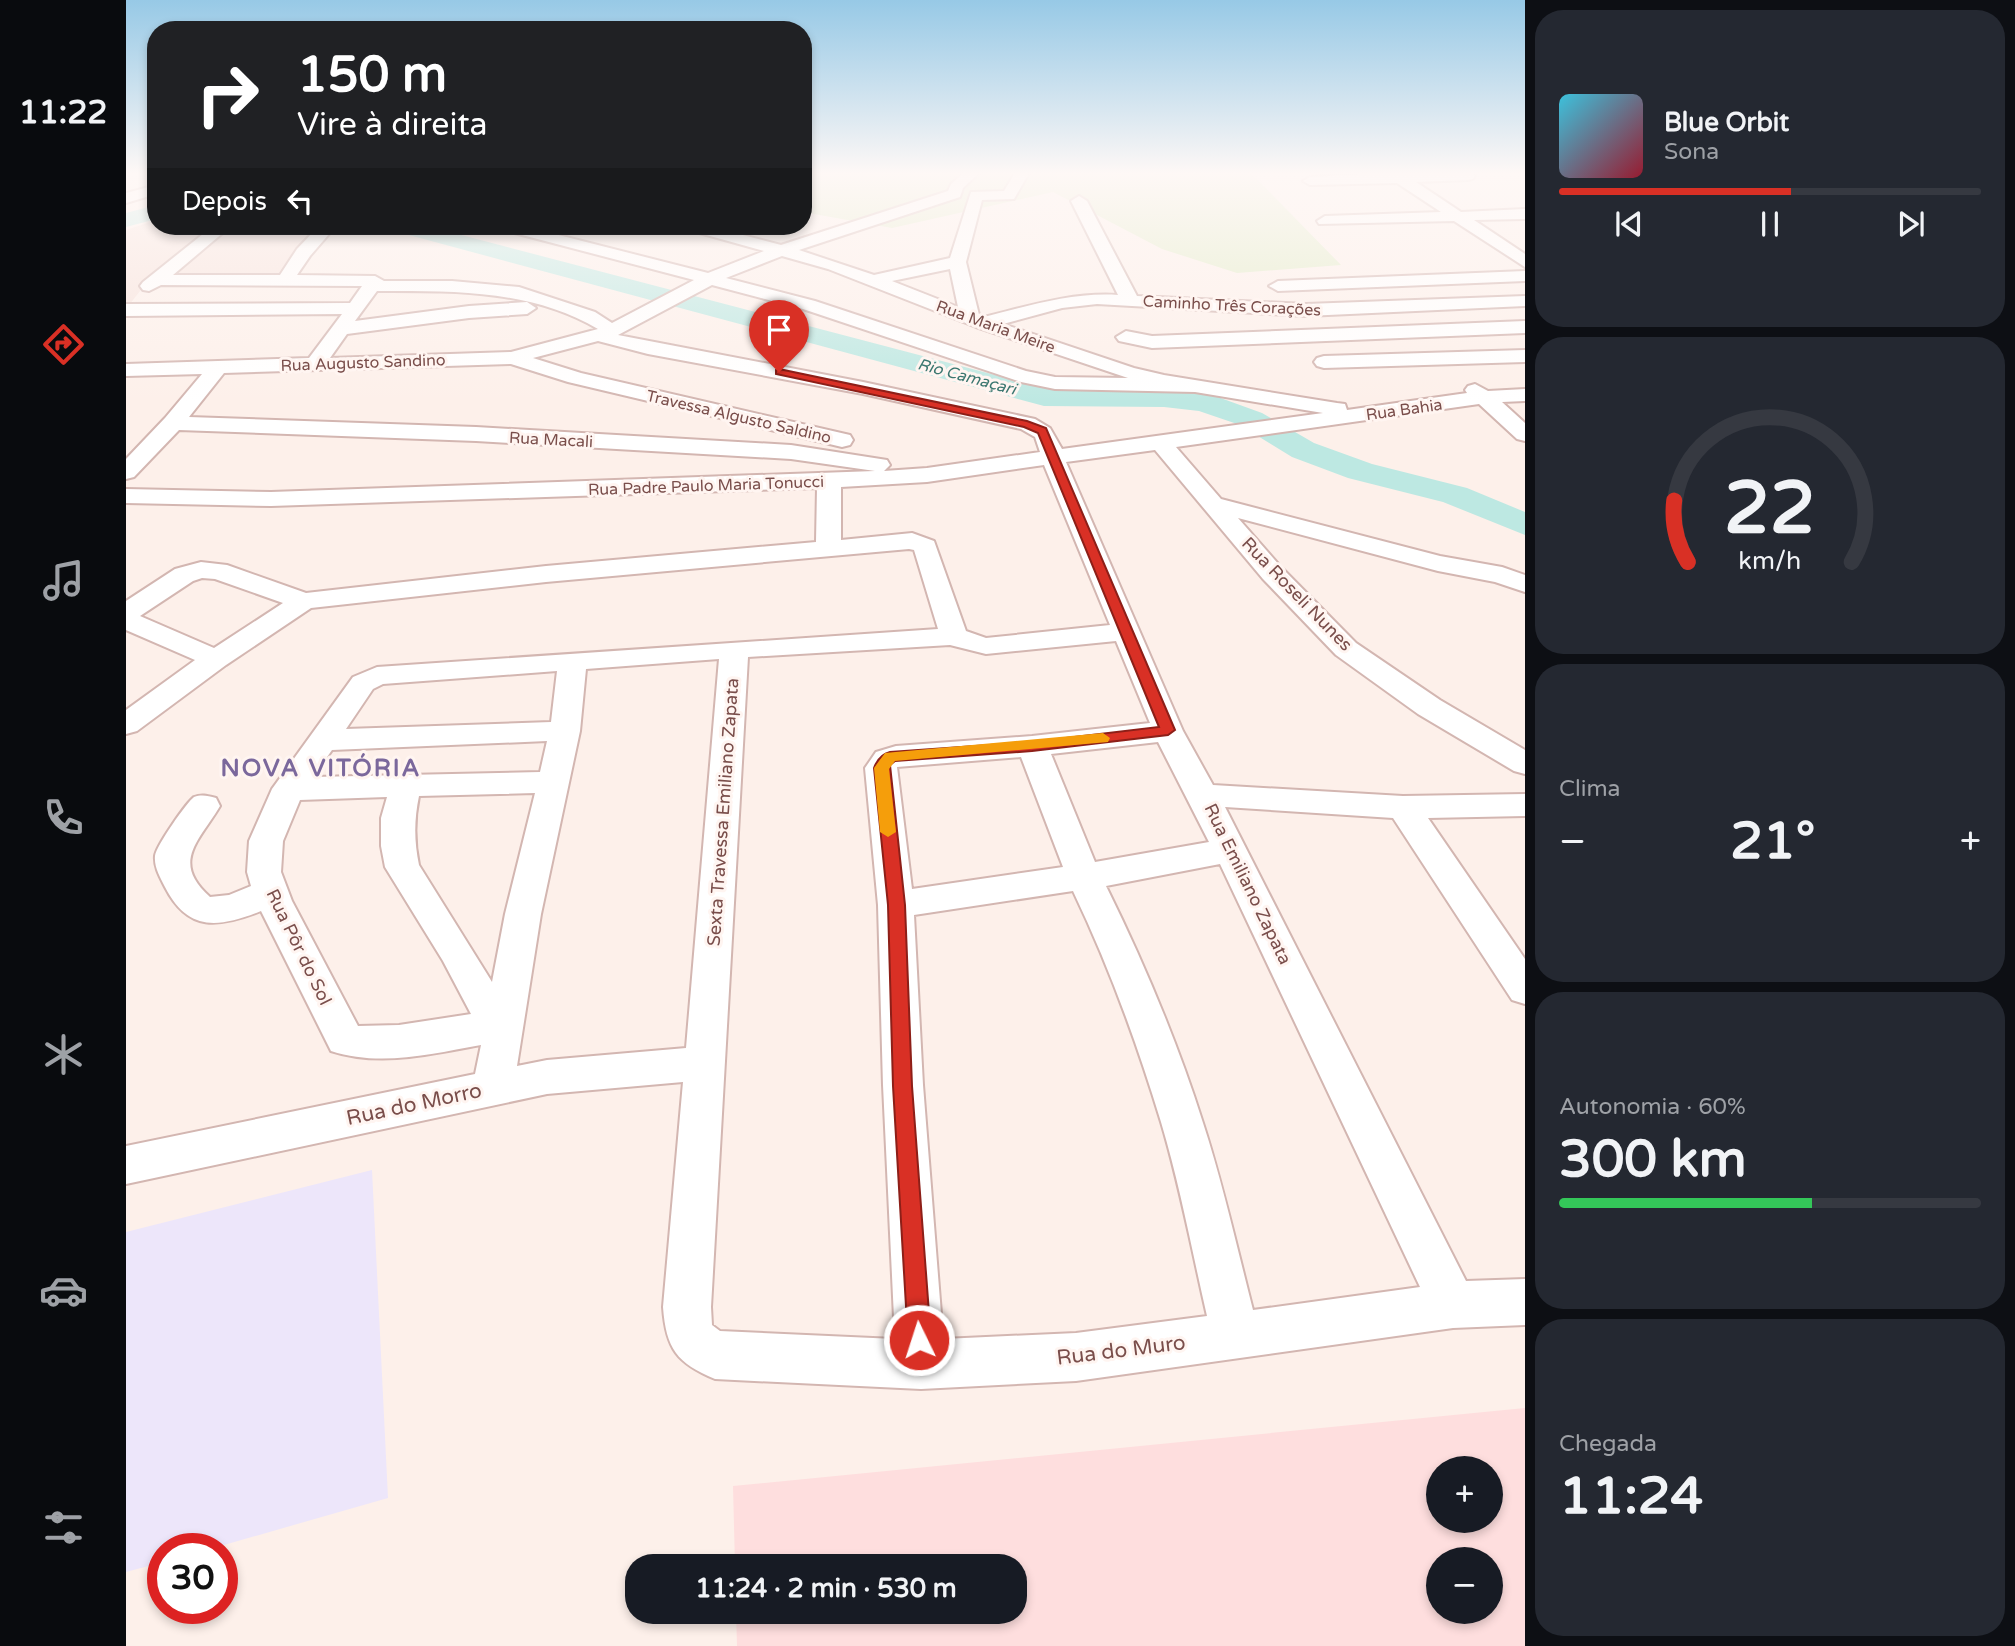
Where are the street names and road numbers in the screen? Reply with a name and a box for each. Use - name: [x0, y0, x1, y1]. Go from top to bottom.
- street label: Caminho Três Corações: [1142, 291, 1322, 321]
- street label: Rua Maria Meire: [933, 296, 1058, 358]
- street label: Rua Augusto Sandino: [280, 350, 446, 376]
- street label: Travessa Algusto Saldino: [644, 386, 833, 448]
- street label: Rua Bahia: [1365, 395, 1444, 425]
- street label: Rua Macali: [508, 428, 594, 452]
- street label: Rua Padre Paulo Maria Tonucci: [588, 472, 824, 500]
- street label: Rua Roseli Nunes: [1237, 532, 1357, 656]
- street label: Sexta Travessa Emiliano Zapata: [703, 677, 743, 947]
- street label: Rua Emiliano Zapata: [1199, 800, 1297, 968]
- street label: Rua Pôr do Sol: [261, 885, 337, 1009]
- street label: Rua do Morro: [344, 1078, 484, 1131]
- street label: Rua do Muro: [1055, 1330, 1187, 1371]

